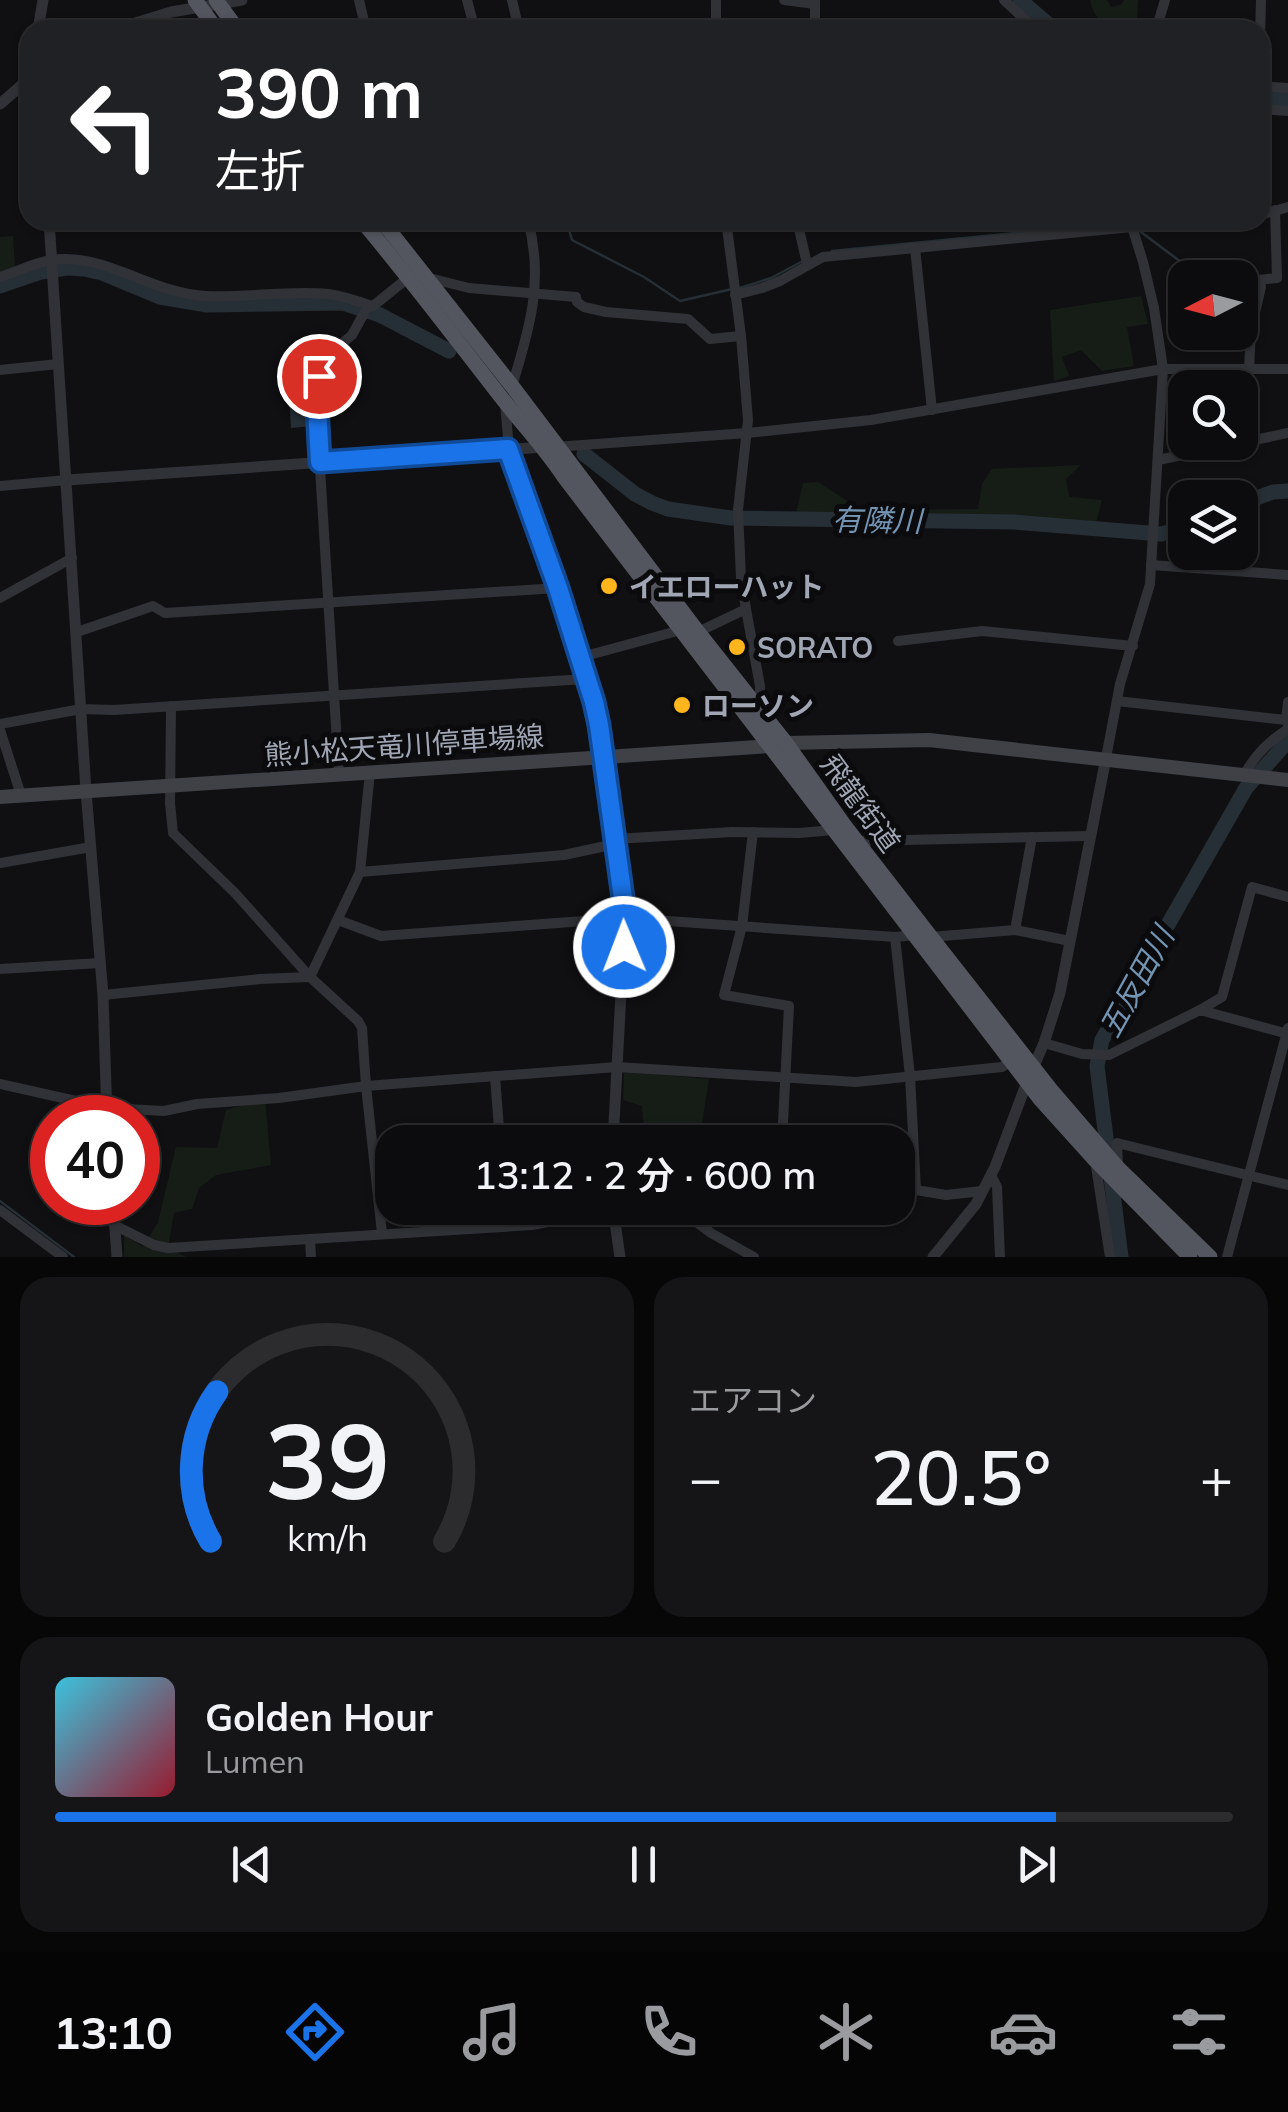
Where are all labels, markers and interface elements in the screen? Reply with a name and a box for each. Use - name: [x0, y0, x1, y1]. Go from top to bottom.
- text: 390 m: [215, 48, 423, 136]
- icon: left: [50, 60, 180, 190]
- text: 左折: [215, 142, 305, 198]
- north arrow: [1168, 260, 1258, 350]
- map controls: [1168, 260, 1258, 570]
- pin: [277, 334, 362, 419]
- icon: arrive: [292, 349, 347, 404]
- button: search: [1168, 370, 1258, 460]
- button: layers: [1168, 480, 1258, 570]
- water label: 有隣川: [832, 500, 925, 540]
- place label: イエローハット: [629, 569, 824, 604]
- marker: イエローハット: [598, 575, 620, 597]
- place label: SORATO: [757, 630, 873, 665]
- marker: SORATO: [726, 636, 748, 658]
- place label: ローソン: [702, 688, 814, 723]
- marker: ローソン: [671, 694, 693, 716]
- street label: 熊小松天竜川停車場線: [263, 718, 545, 772]
- street label: 飛龍街道: [814, 747, 908, 859]
- position arrow: [572, 895, 676, 999]
- water label: 五反田川: [1090, 918, 1183, 1044]
- speed limit sign: 40: [30, 1095, 160, 1225]
- text: 13:12 · 2 分 · 600 m: [474, 1151, 816, 1199]
- text: エアコン: [689, 1380, 817, 1420]
- text: 39: [265, 1394, 389, 1525]
- text: 20.5°: [871, 1430, 1051, 1524]
- text: −: [689, 1443, 722, 1512]
- text: +: [1200, 1443, 1233, 1512]
- text: km/h: [287, 1515, 367, 1560]
- text: Golden Hour: [205, 1693, 433, 1741]
- text: Lumen: [205, 1741, 305, 1781]
- icon: previous: [224, 1837, 279, 1892]
- icon: pause: [616, 1837, 671, 1892]
- icon: next: [1009, 1837, 1064, 1892]
- icon: directions: [280, 1997, 350, 2067]
- icon: music: [457, 1997, 527, 2067]
- icon: phone: [634, 1997, 704, 2067]
- icon: climate: [811, 1997, 881, 2067]
- icon: car: [988, 1997, 1058, 2067]
- icon: filters: [1164, 1997, 1234, 2067]
- text: 13:10: [53, 2004, 173, 2060]

